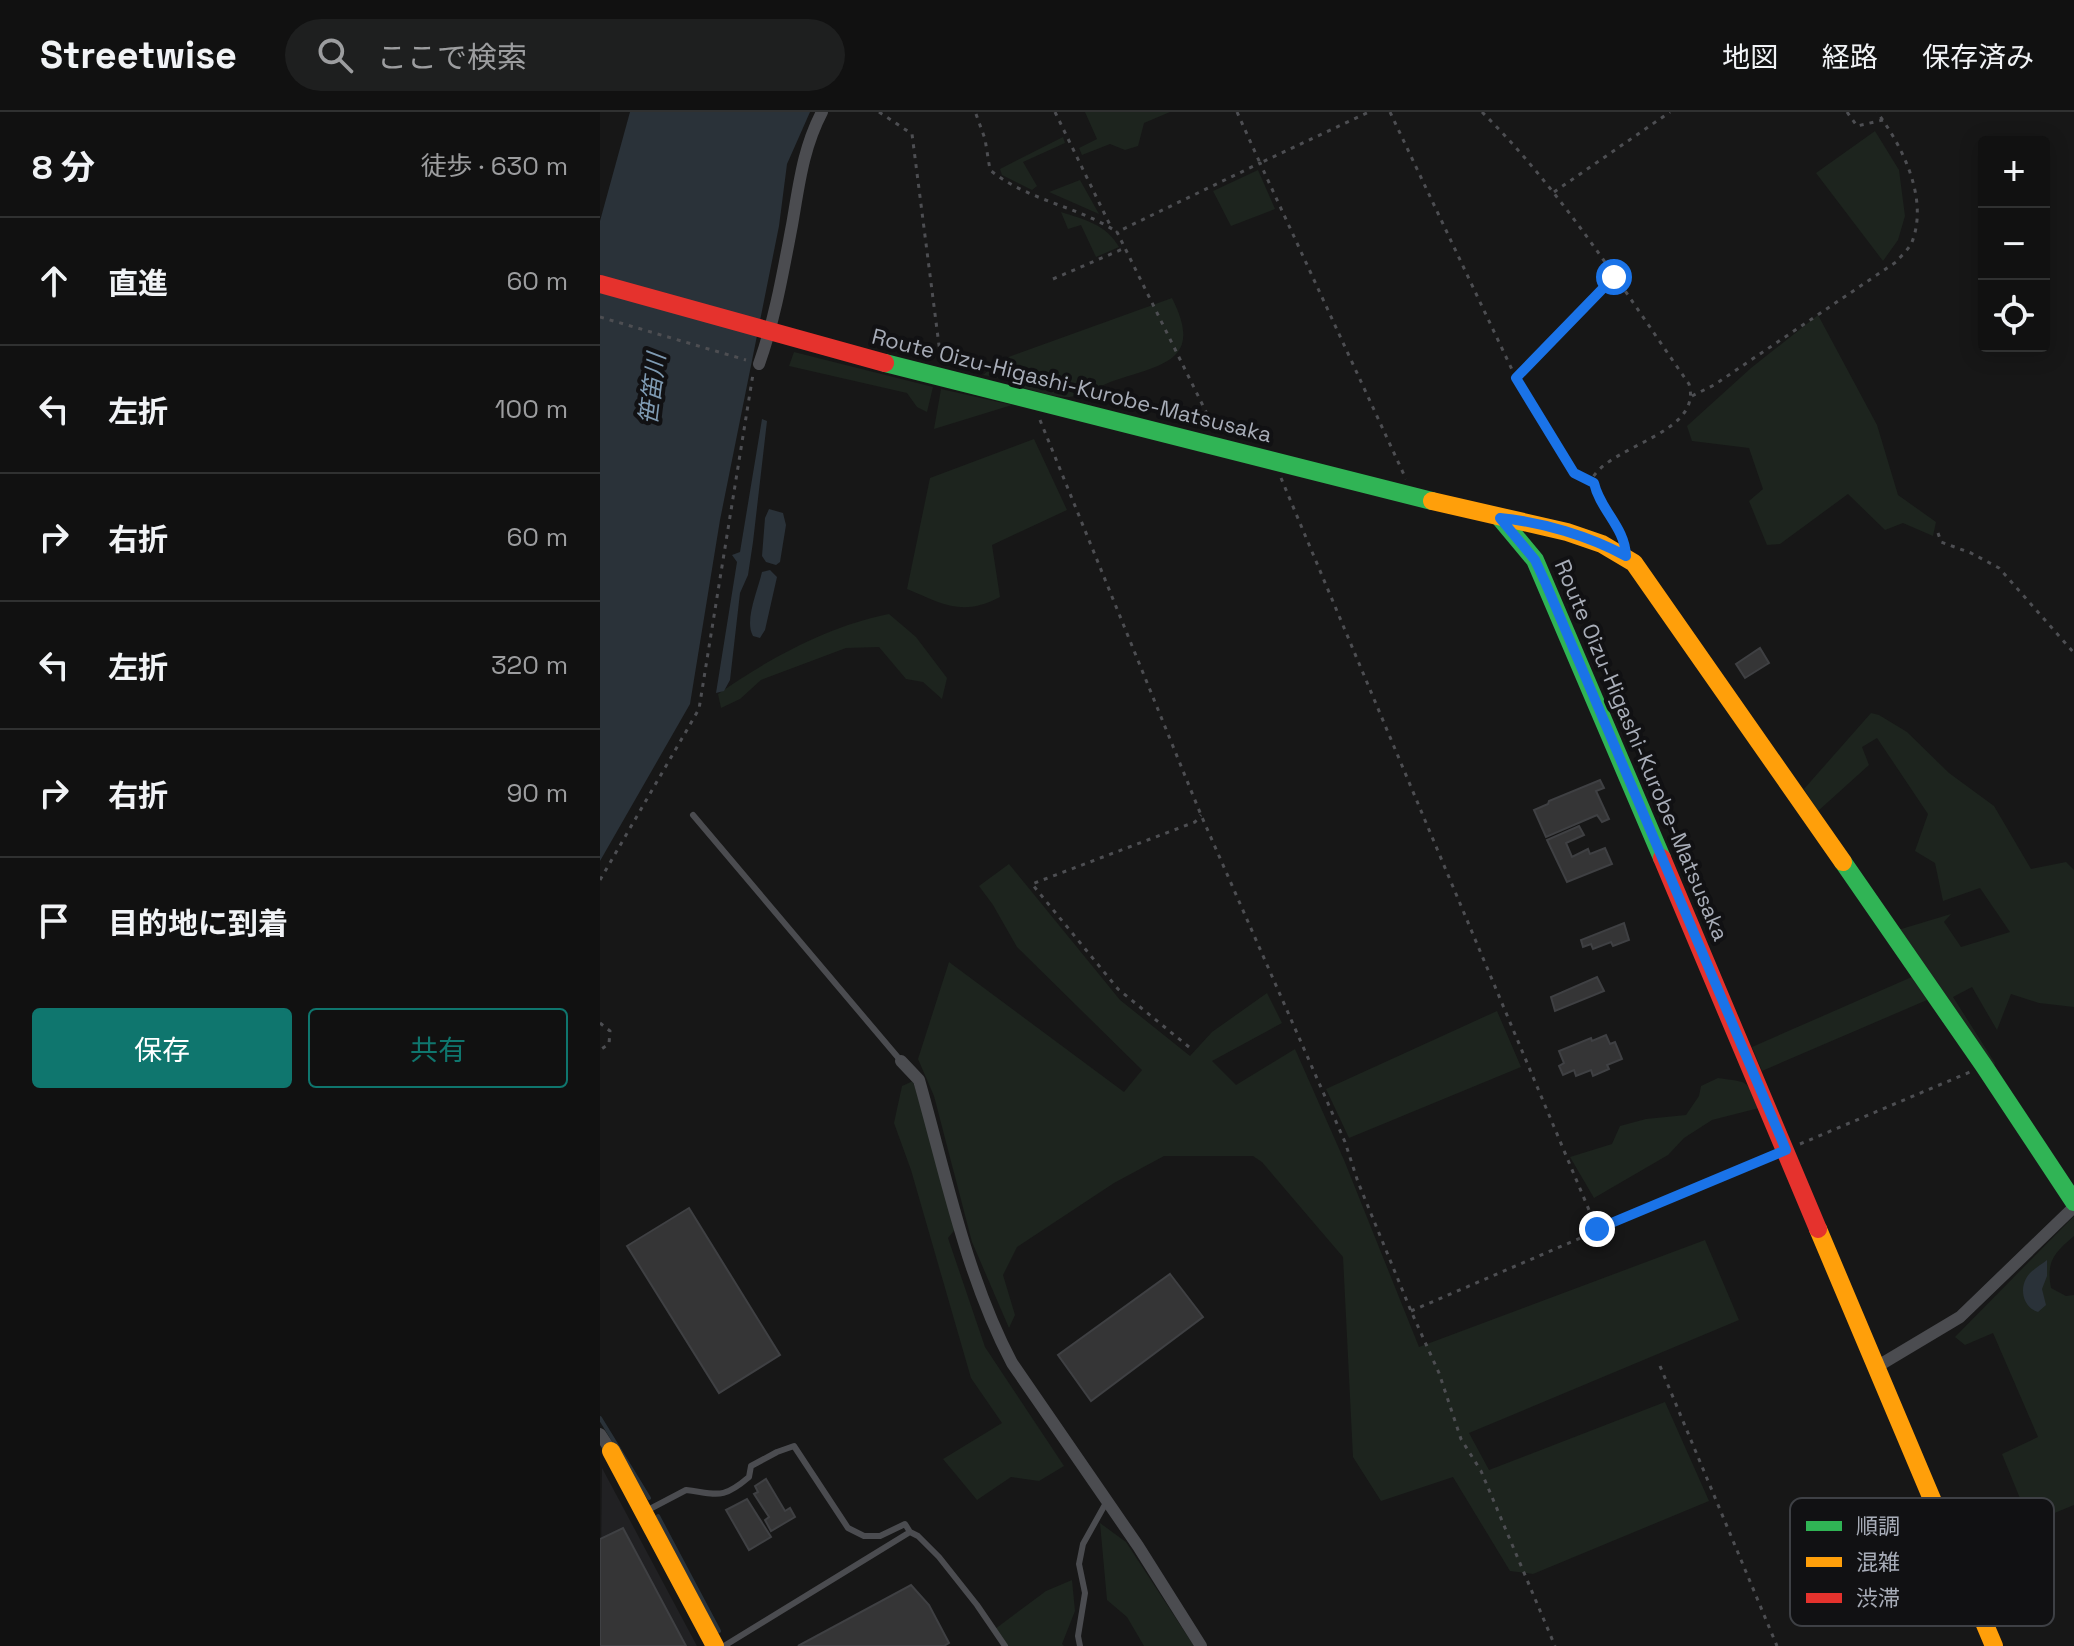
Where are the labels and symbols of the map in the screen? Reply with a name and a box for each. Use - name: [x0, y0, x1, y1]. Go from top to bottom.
- route start: [1596, 259, 1632, 295]
- street label: Route Oizu-Higashi-Kurobe-Matsusaka: [869, 322, 1275, 448]
- water label: 笹笛川: [632, 348, 672, 427]
- street label: Route Oizu-Higashi-Kurobe-Matsusaka: [1549, 555, 1735, 945]
- route end: [1579, 1211, 1615, 1247]
- legend: [1790, 1498, 2054, 1626]
- text: 順調: [1856, 1512, 1900, 1540]
- text: 混雑: [1856, 1548, 1900, 1576]
- text: 渋滞: [1856, 1584, 1900, 1612]

